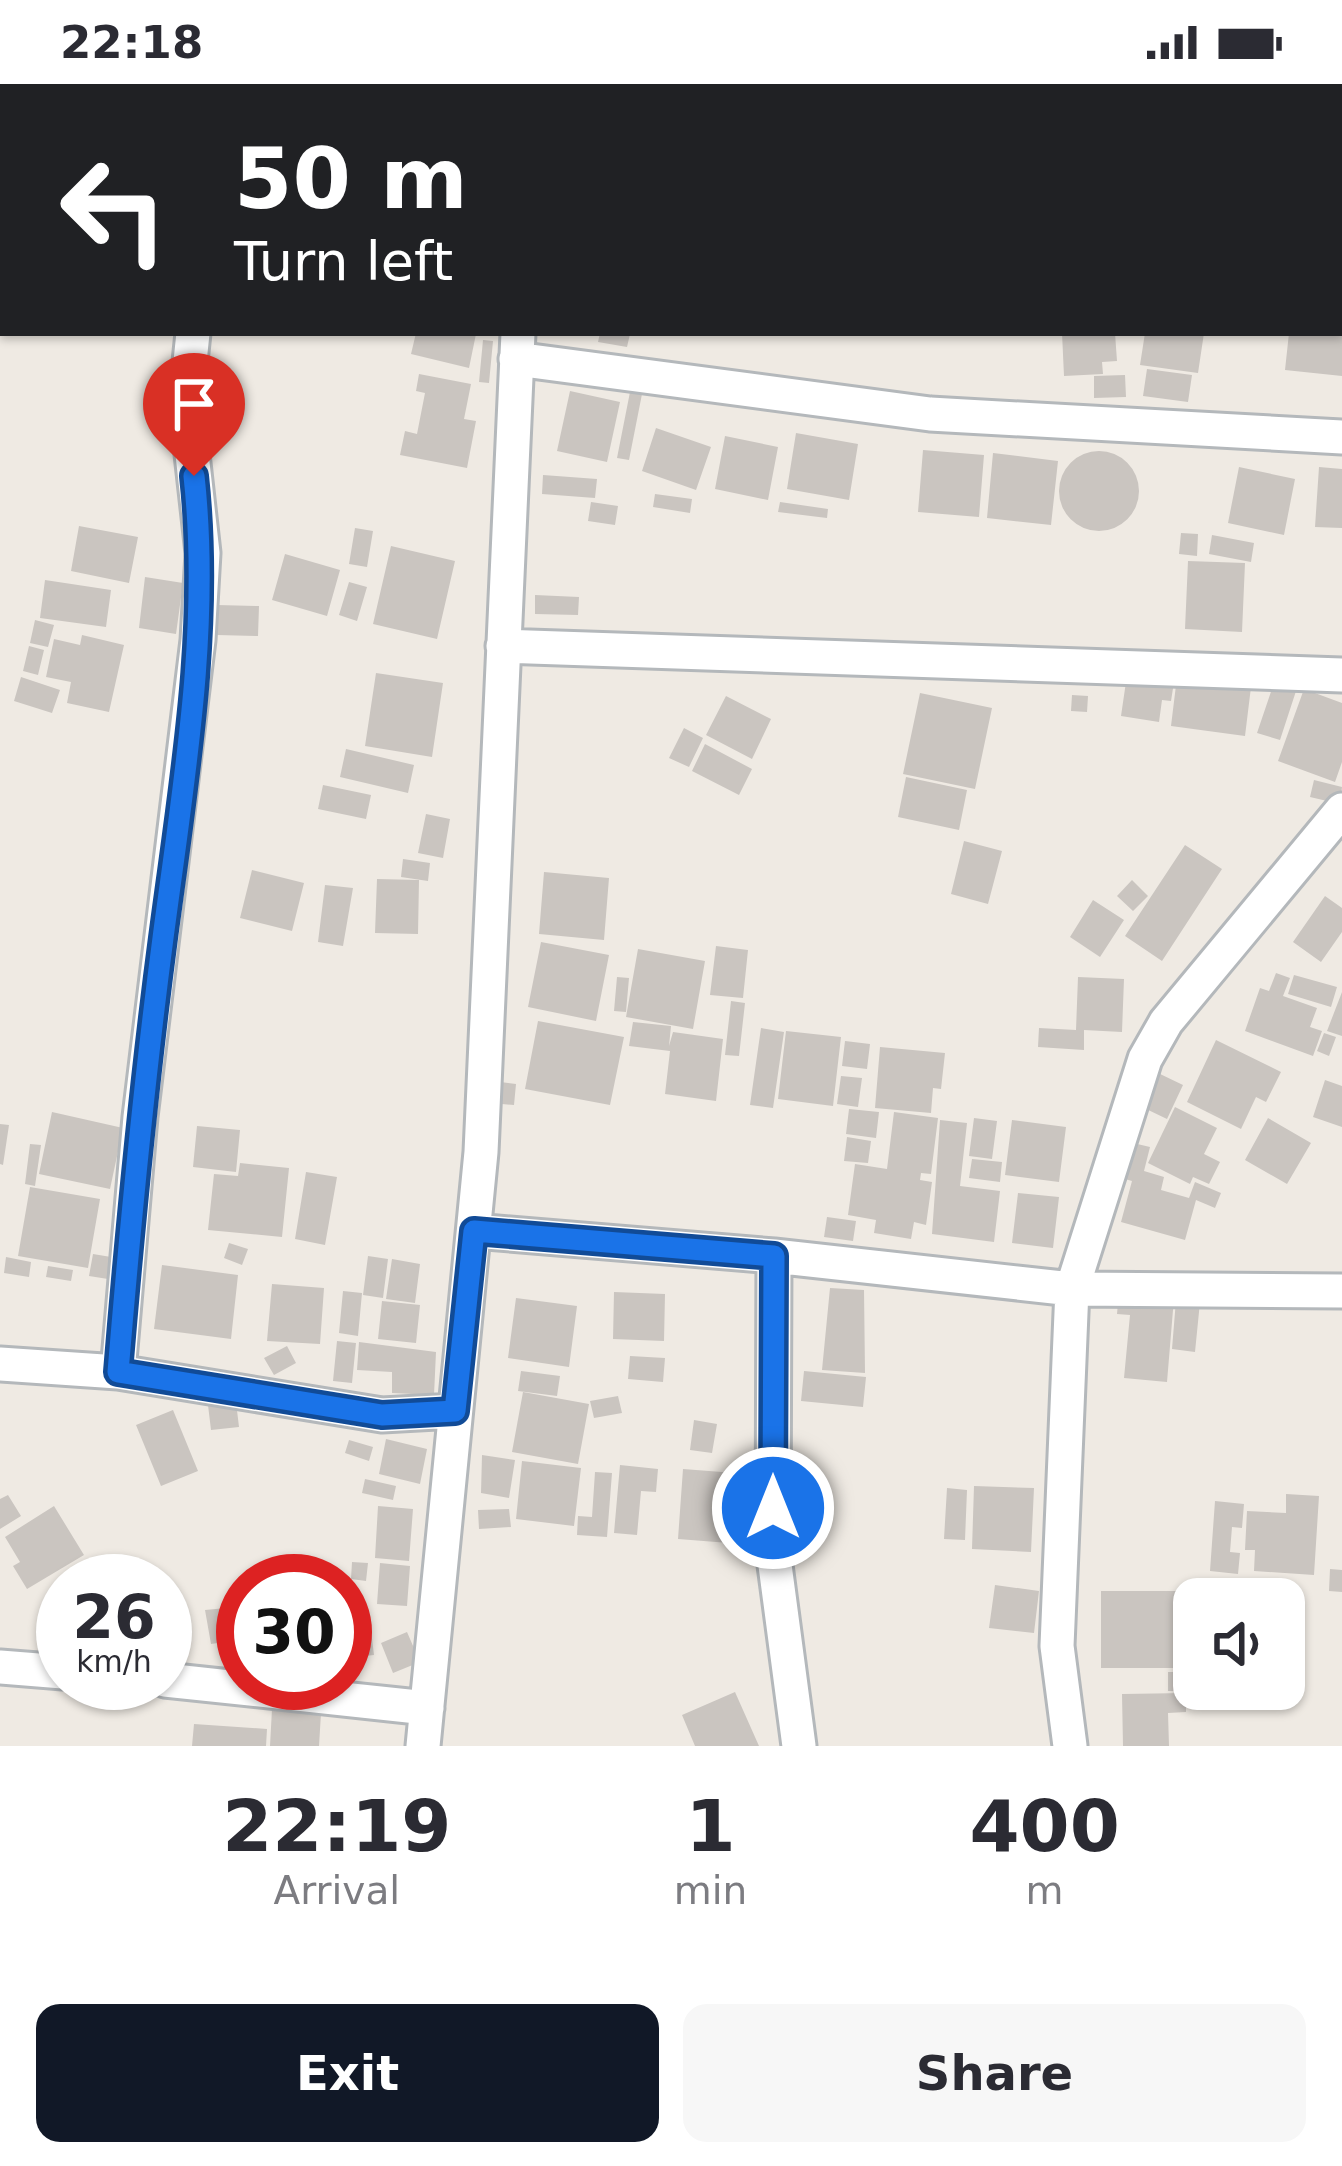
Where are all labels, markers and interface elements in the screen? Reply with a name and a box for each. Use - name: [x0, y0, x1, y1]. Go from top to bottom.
- text: 22:18: [60, 16, 203, 69]
- text: 50 m: [234, 130, 468, 228]
- icon: left: [36, 132, 192, 288]
- text: Turn left: [234, 230, 453, 293]
- pin: [143, 353, 245, 476]
- icon: arrive: [161, 371, 227, 437]
- position arrow: [710, 1445, 836, 1571]
- speed limit sign: 30: [216, 1554, 372, 1710]
- map controls: [1173, 1578, 1305, 1710]
- button: sound: [1173, 1578, 1305, 1710]
- text: 26: [72, 1582, 156, 1652]
- text: km/h: [76, 1644, 152, 1679]
- text: 22:19: [222, 1784, 451, 1868]
- text: 1: [685, 1784, 735, 1868]
- text: 400: [969, 1784, 1120, 1868]
- text: Arrival: [273, 1868, 400, 1913]
- text: min: [674, 1868, 747, 1913]
- text: m: [1026, 1868, 1064, 1913]
- button: Exit: [36, 2004, 659, 2142]
- button: Share: [683, 2004, 1306, 2142]

